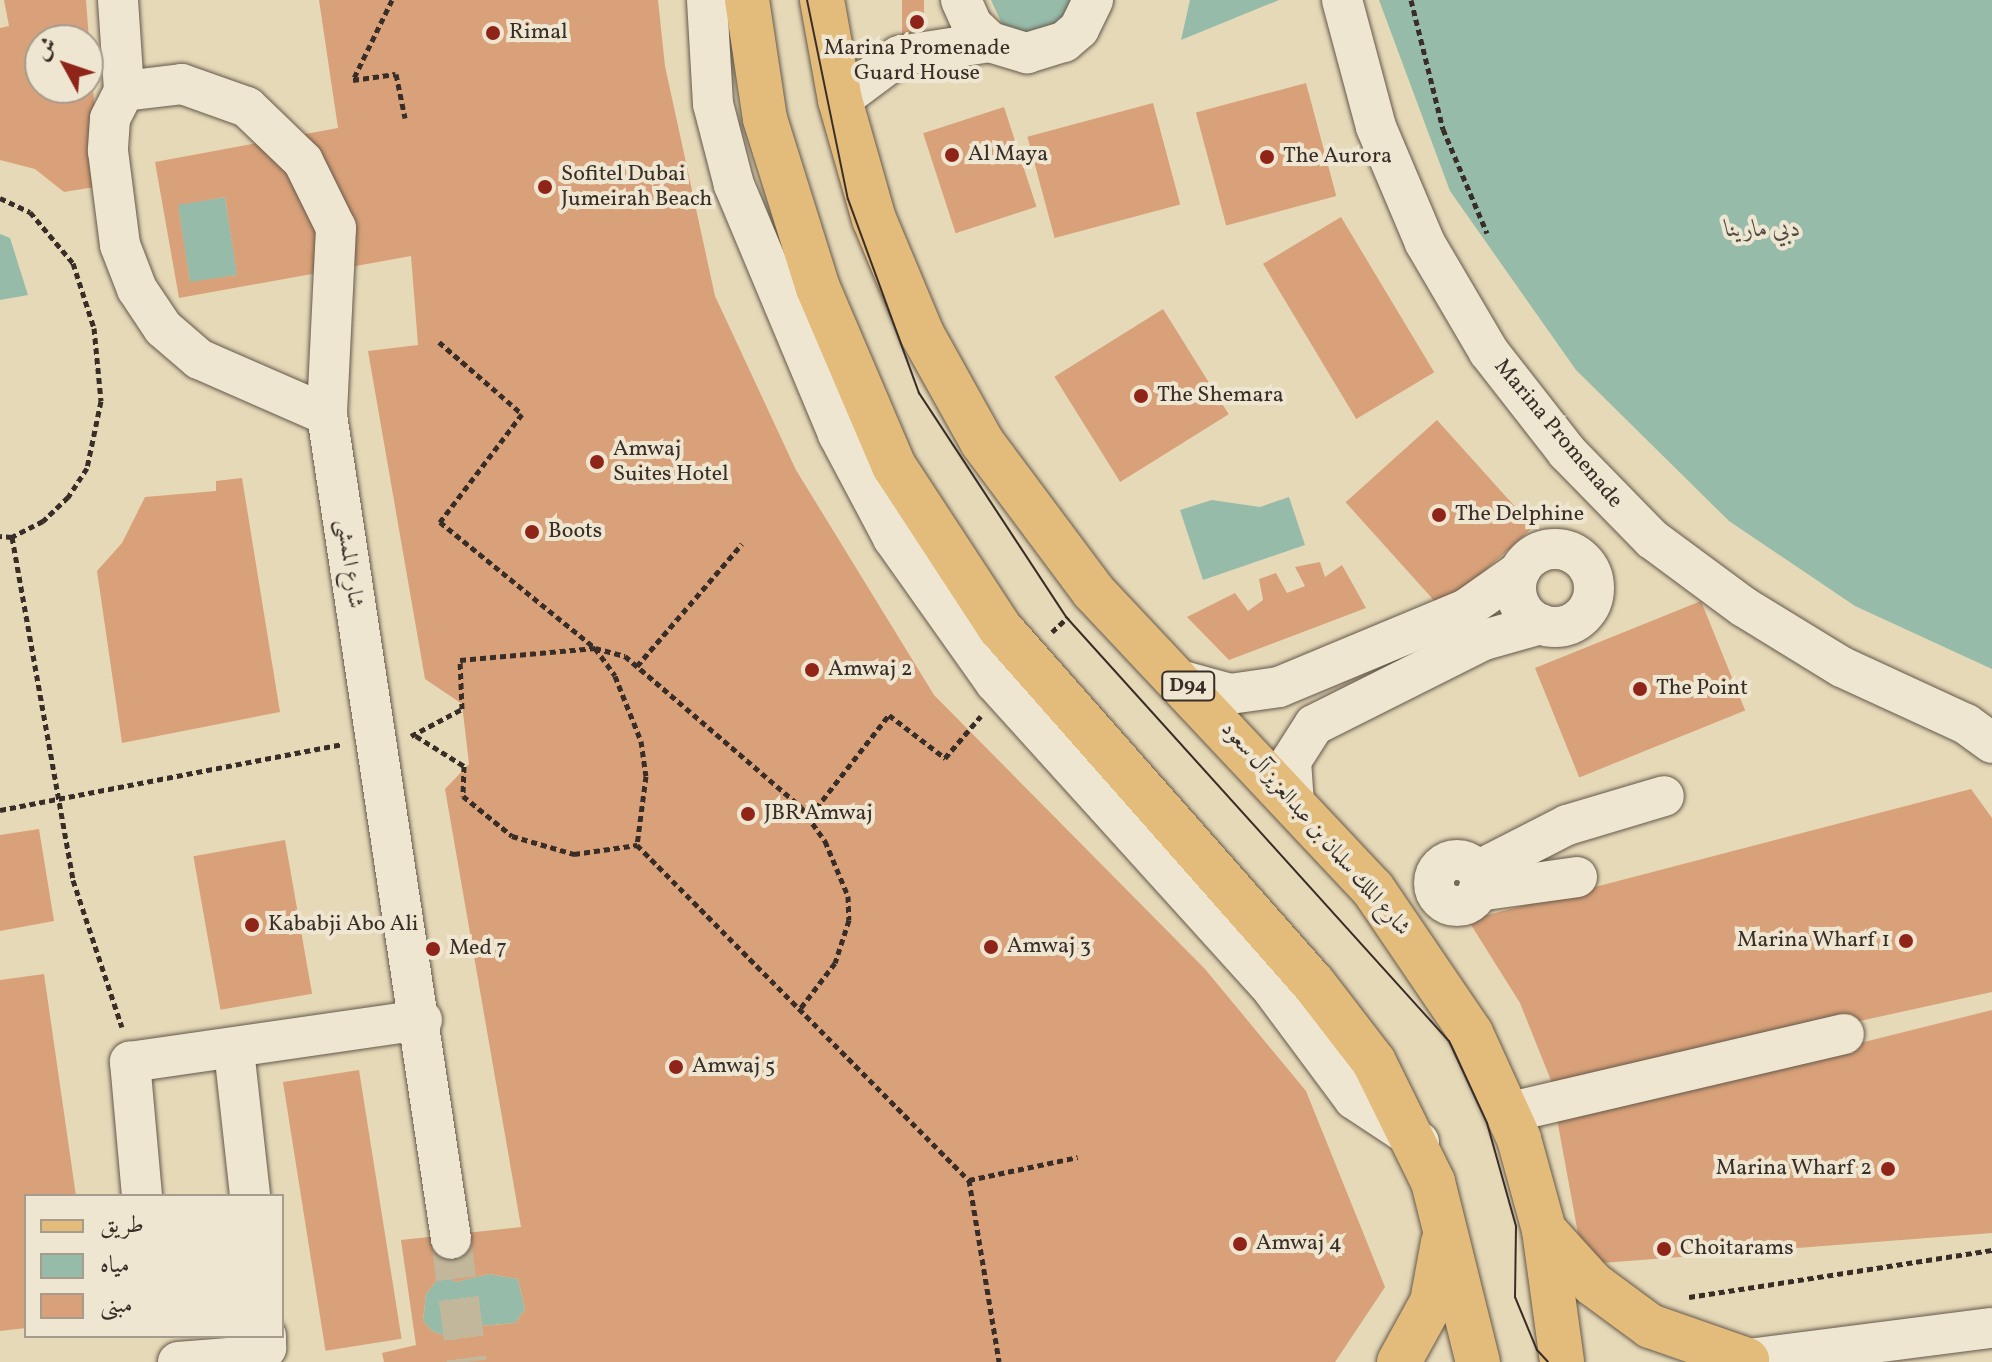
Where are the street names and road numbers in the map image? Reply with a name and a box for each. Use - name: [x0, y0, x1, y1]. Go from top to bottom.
- street label: Marina Promenade: [1488, 354, 1628, 514]
- street label: شارع الممشى: [330, 518, 368, 610]
- road number: D94: [1160, 670, 1216, 702]
- street label: شارع الملك سلمان بن عبدالعزيز آل سعود: [1215, 717, 1415, 941]

